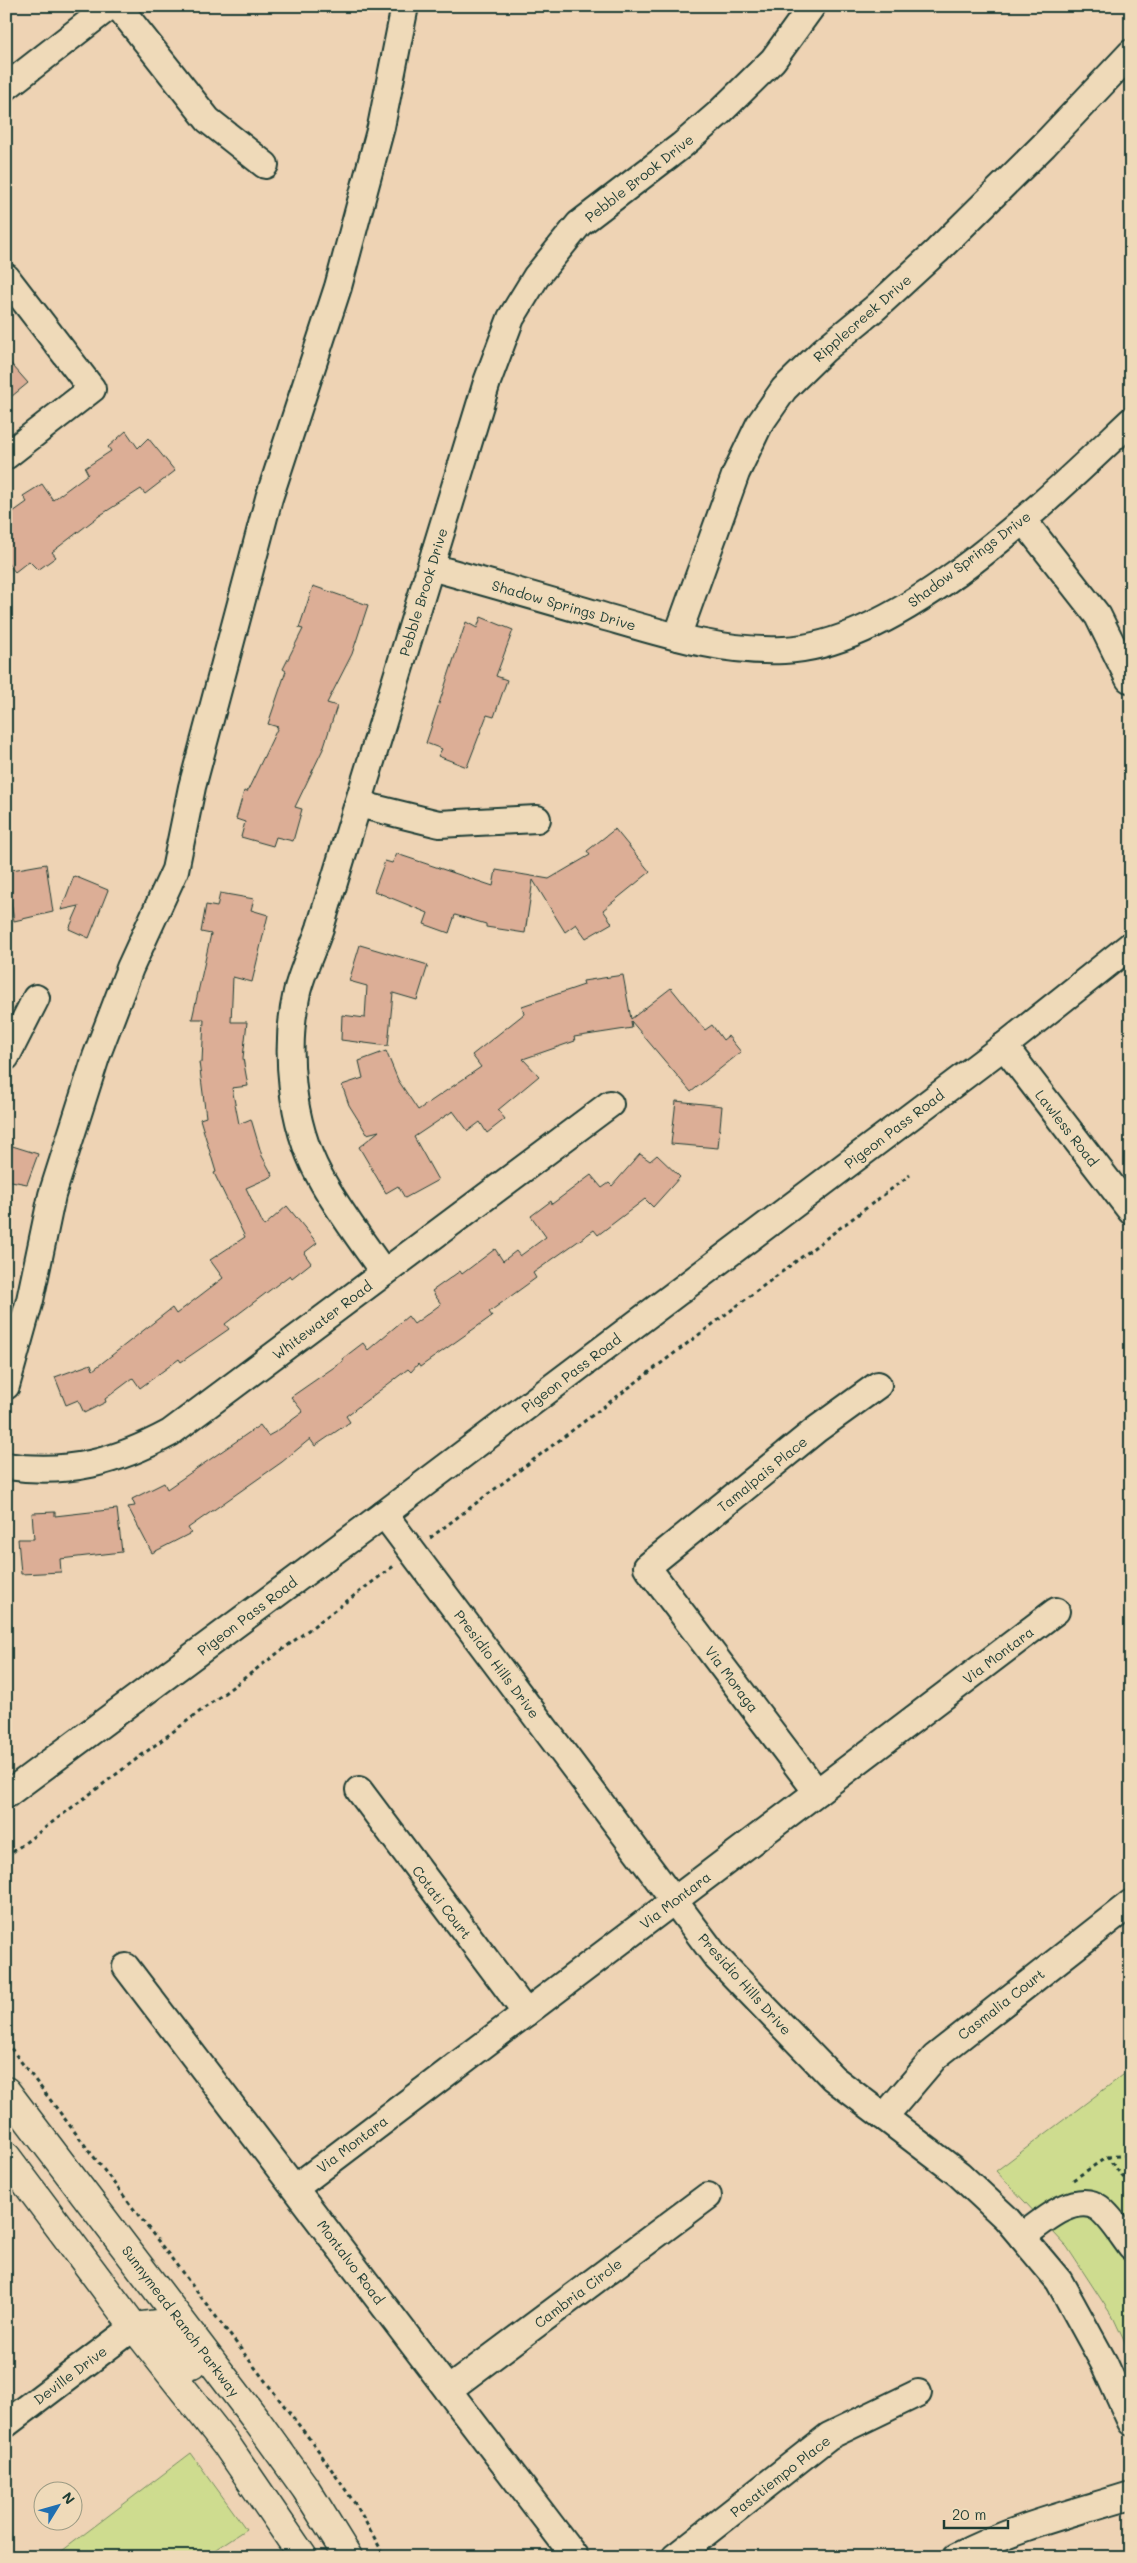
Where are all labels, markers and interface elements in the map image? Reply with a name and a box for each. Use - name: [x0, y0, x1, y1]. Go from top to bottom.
- street label: Pebble Brook Drive: [581, 130, 697, 226]
- street label: Ripplecreek Drive: [809, 270, 915, 366]
- street label: Shadow Springs Drive: [904, 507, 1034, 611]
- street label: Pebble Brook Drive: [394, 526, 452, 658]
- street label: Shadow Springs Drive: [490, 575, 638, 635]
- street label: Pigeon Pass Road: [840, 1085, 948, 1173]
- street label: Lawless Road: [1031, 1086, 1103, 1170]
- street label: Whitewater Road: [268, 1276, 376, 1364]
- street label: Pigeon Pass Road: [517, 1329, 625, 1417]
- street label: Tamalpais Place: [713, 1432, 811, 1516]
- street label: Pigeon Pass Road: [193, 1572, 301, 1660]
- street label: Presidio Hills Drive: [450, 1606, 544, 1722]
- street label: Via Montara: [959, 1622, 1037, 1688]
- street label: Via Moraga: [701, 1642, 763, 1716]
- street label: Cotati Court: [408, 1861, 476, 1943]
- street label: Via Montara: [636, 1867, 714, 1933]
- street label: Presidio Hills Drive: [694, 1929, 796, 2039]
- street label: Casmalia Court: [954, 1964, 1048, 2044]
- street label: Via Montara: [313, 2111, 391, 2177]
- street label: Montalvo Road: [313, 2216, 389, 2308]
- street label: Sunnymead Ranch Parkway: [118, 2241, 244, 2401]
- street label: Cambria Circle: [530, 2254, 626, 2332]
- street label: Deville Drive: [29, 2341, 111, 2409]
- street label: Pasatiempo Place: [726, 2431, 834, 2521]
- north arrow: [32, 2480, 82, 2530]
- text: N: [58, 2488, 80, 2508]
- scale bar: [944, 2498, 1008, 2530]
- text: 20 m: [952, 2504, 986, 2524]

